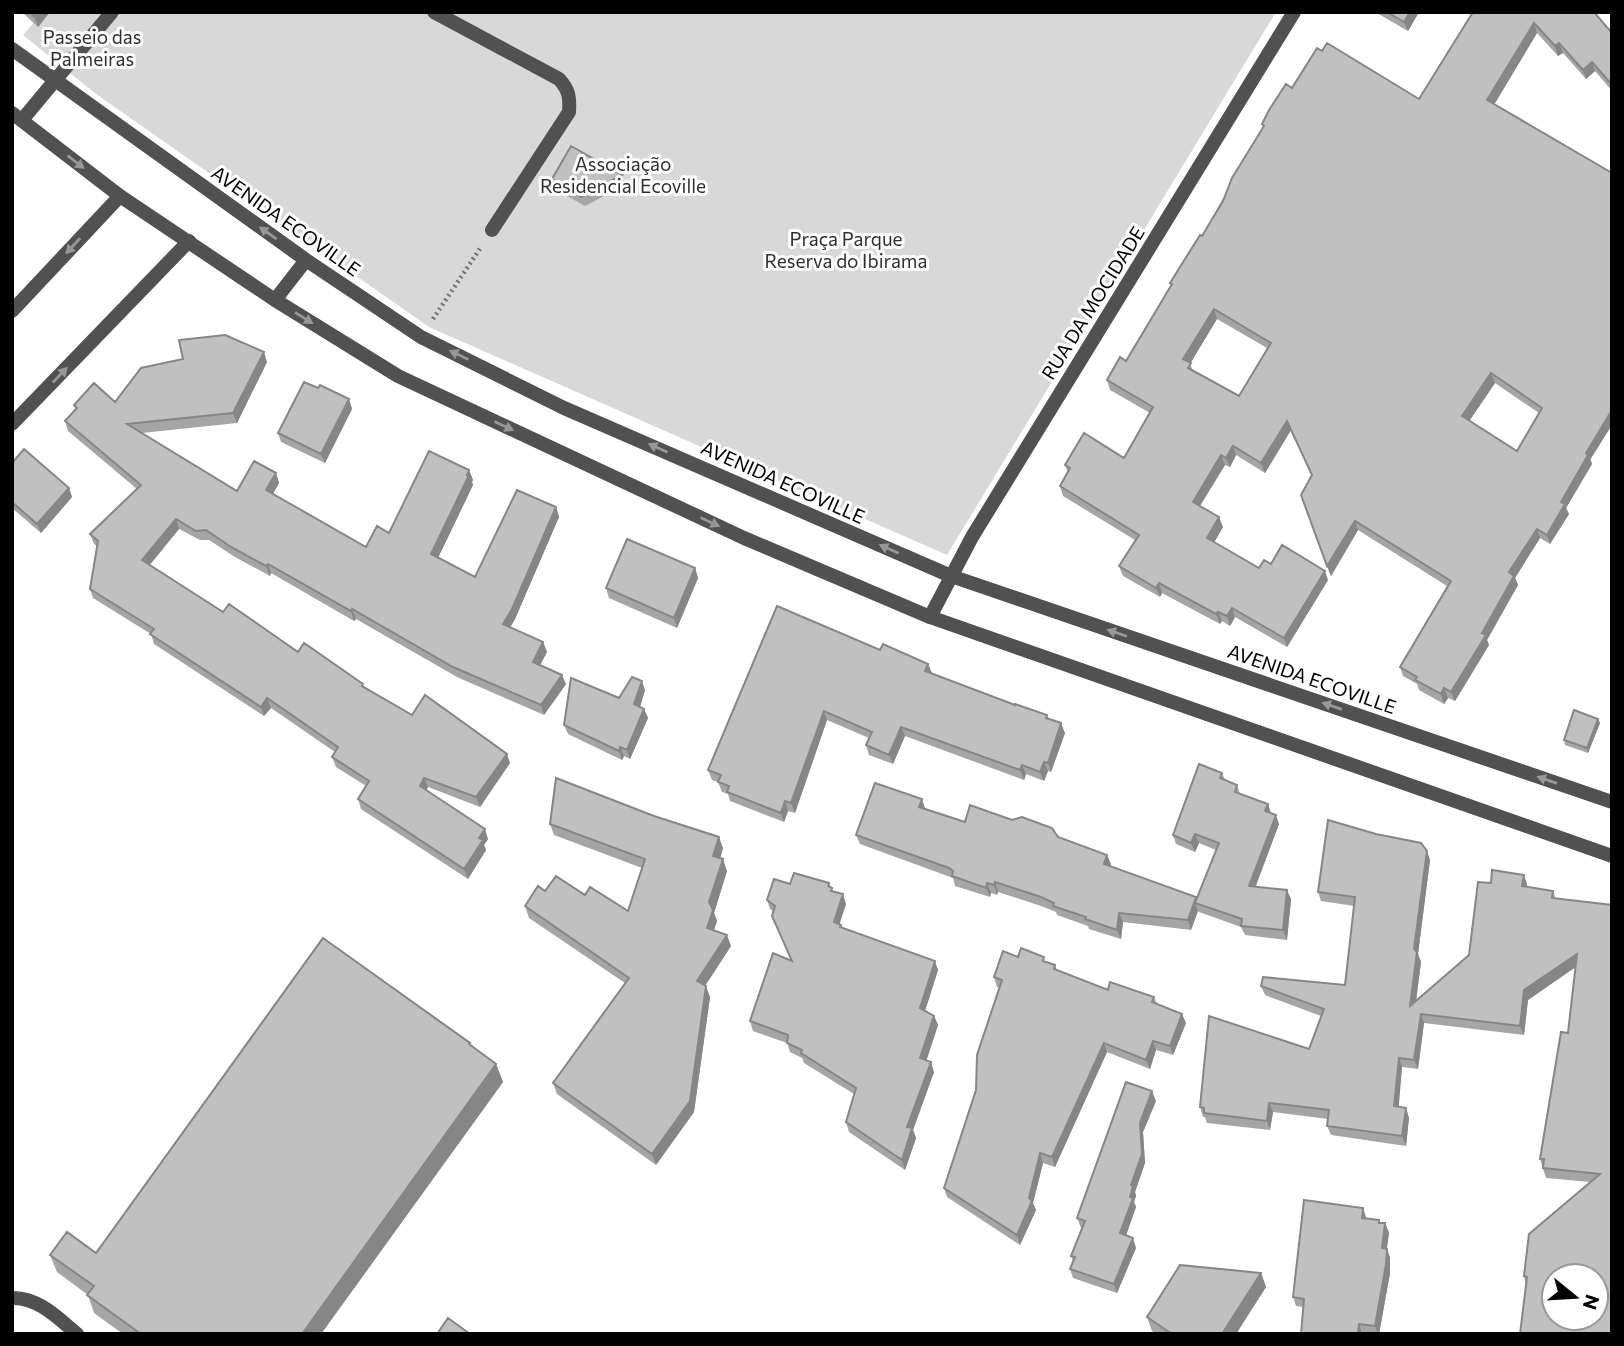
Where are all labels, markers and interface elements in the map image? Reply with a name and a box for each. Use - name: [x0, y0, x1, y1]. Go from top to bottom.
- park label: Passeio das Palmeiras: [43, 25, 141, 70]
- park label: Associação Residencial Ecoville: [540, 152, 706, 197]
- one-way arrow: [67, 154, 85, 168]
- street label: AVENIDA ECOVILLE: [207, 161, 365, 281]
- street label: RUA DA MOCIDADE: [1036, 222, 1149, 383]
- one-way arrow: [259, 226, 277, 240]
- park label: Praça Parque Reserva do Ibirama: [765, 227, 927, 272]
- one-way arrow: [66, 237, 82, 254]
- one-way arrow: [295, 311, 314, 324]
- one-way arrow: [449, 350, 469, 361]
- one-way arrow: [51, 367, 67, 384]
- one-way arrow: [494, 420, 514, 431]
- street label: AVENIDA ECOVILLE: [698, 435, 869, 528]
- one-way arrow: [648, 442, 668, 454]
- one-way arrow: [700, 517, 720, 528]
- one-way arrow: [879, 543, 899, 555]
- one-way arrow: [1106, 627, 1127, 637]
- street label: AVENIDA ECOVILLE: [1225, 639, 1399, 718]
- one-way arrow: [1321, 700, 1342, 711]
- one-way arrow: [1537, 774, 1558, 785]
- north arrow: [1540, 1262, 1610, 1332]
- text: N: [1579, 1292, 1605, 1313]

